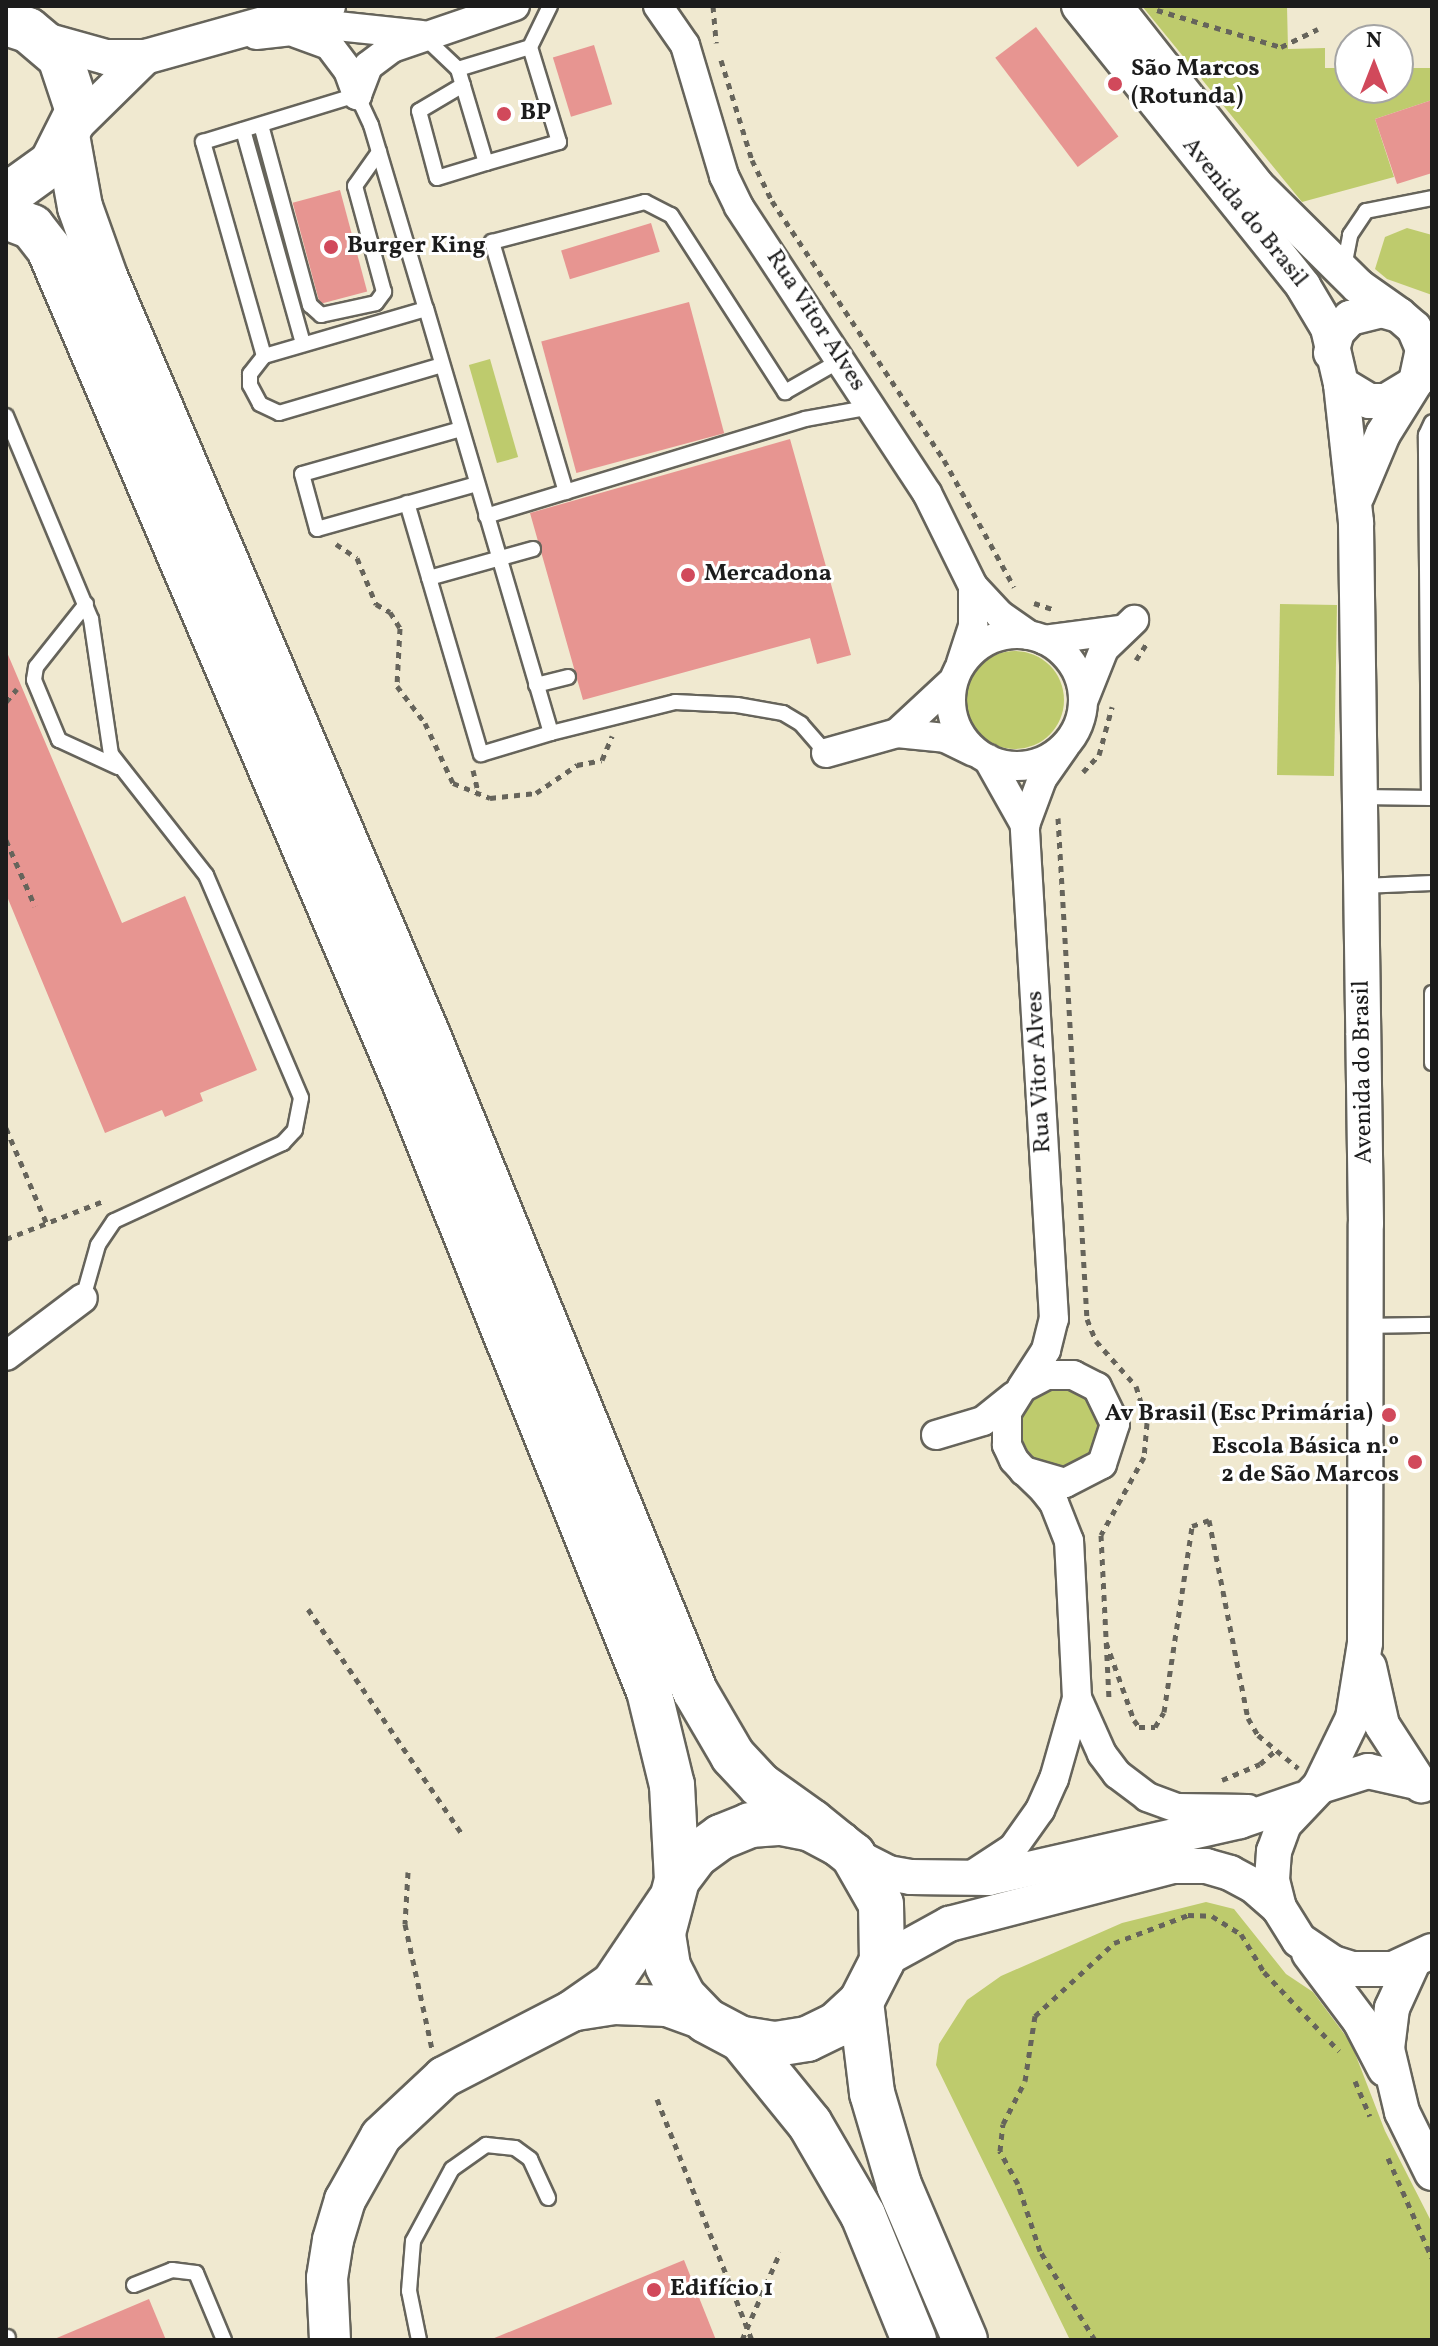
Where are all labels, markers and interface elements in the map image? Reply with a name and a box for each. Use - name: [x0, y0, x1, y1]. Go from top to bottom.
- north arrow: [1334, 24, 1414, 104]
- text: N: [1366, 26, 1382, 57]
- place label: São Marcos (Rotunda): [1131, 56, 1260, 112]
- marker: São Marcos (Rotunda): [1106, 75, 1124, 93]
- place label: BP: [520, 100, 551, 128]
- marker: BP: [495, 105, 513, 123]
- street label: Avenida do Brasil: [1175, 133, 1313, 293]
- place label: Burger King: [347, 233, 486, 261]
- marker: Burger King: [322, 238, 340, 256]
- street label: Rua Vitor Alves: [758, 245, 872, 397]
- place label: Mercadona: [704, 561, 832, 589]
- marker: Mercadona: [679, 566, 697, 584]
- street label: Avenida do Brasil: [1348, 980, 1380, 1164]
- street label: Rua Vitor Alves: [1021, 990, 1059, 1154]
- place label: Av Brasil (Esc Primária): [1104, 1401, 1373, 1429]
- marker: Av Brasil (Esc Primária): [1380, 1406, 1398, 1424]
- place label: Escola Básica n.º 2 de São Marcos: [1212, 1434, 1399, 1490]
- marker: Escola Básica n.º 2 de São Marcos: [1406, 1453, 1424, 1471]
- place label: Edifício 1: [670, 2276, 773, 2304]
- marker: Edifício 1: [645, 2281, 663, 2299]

